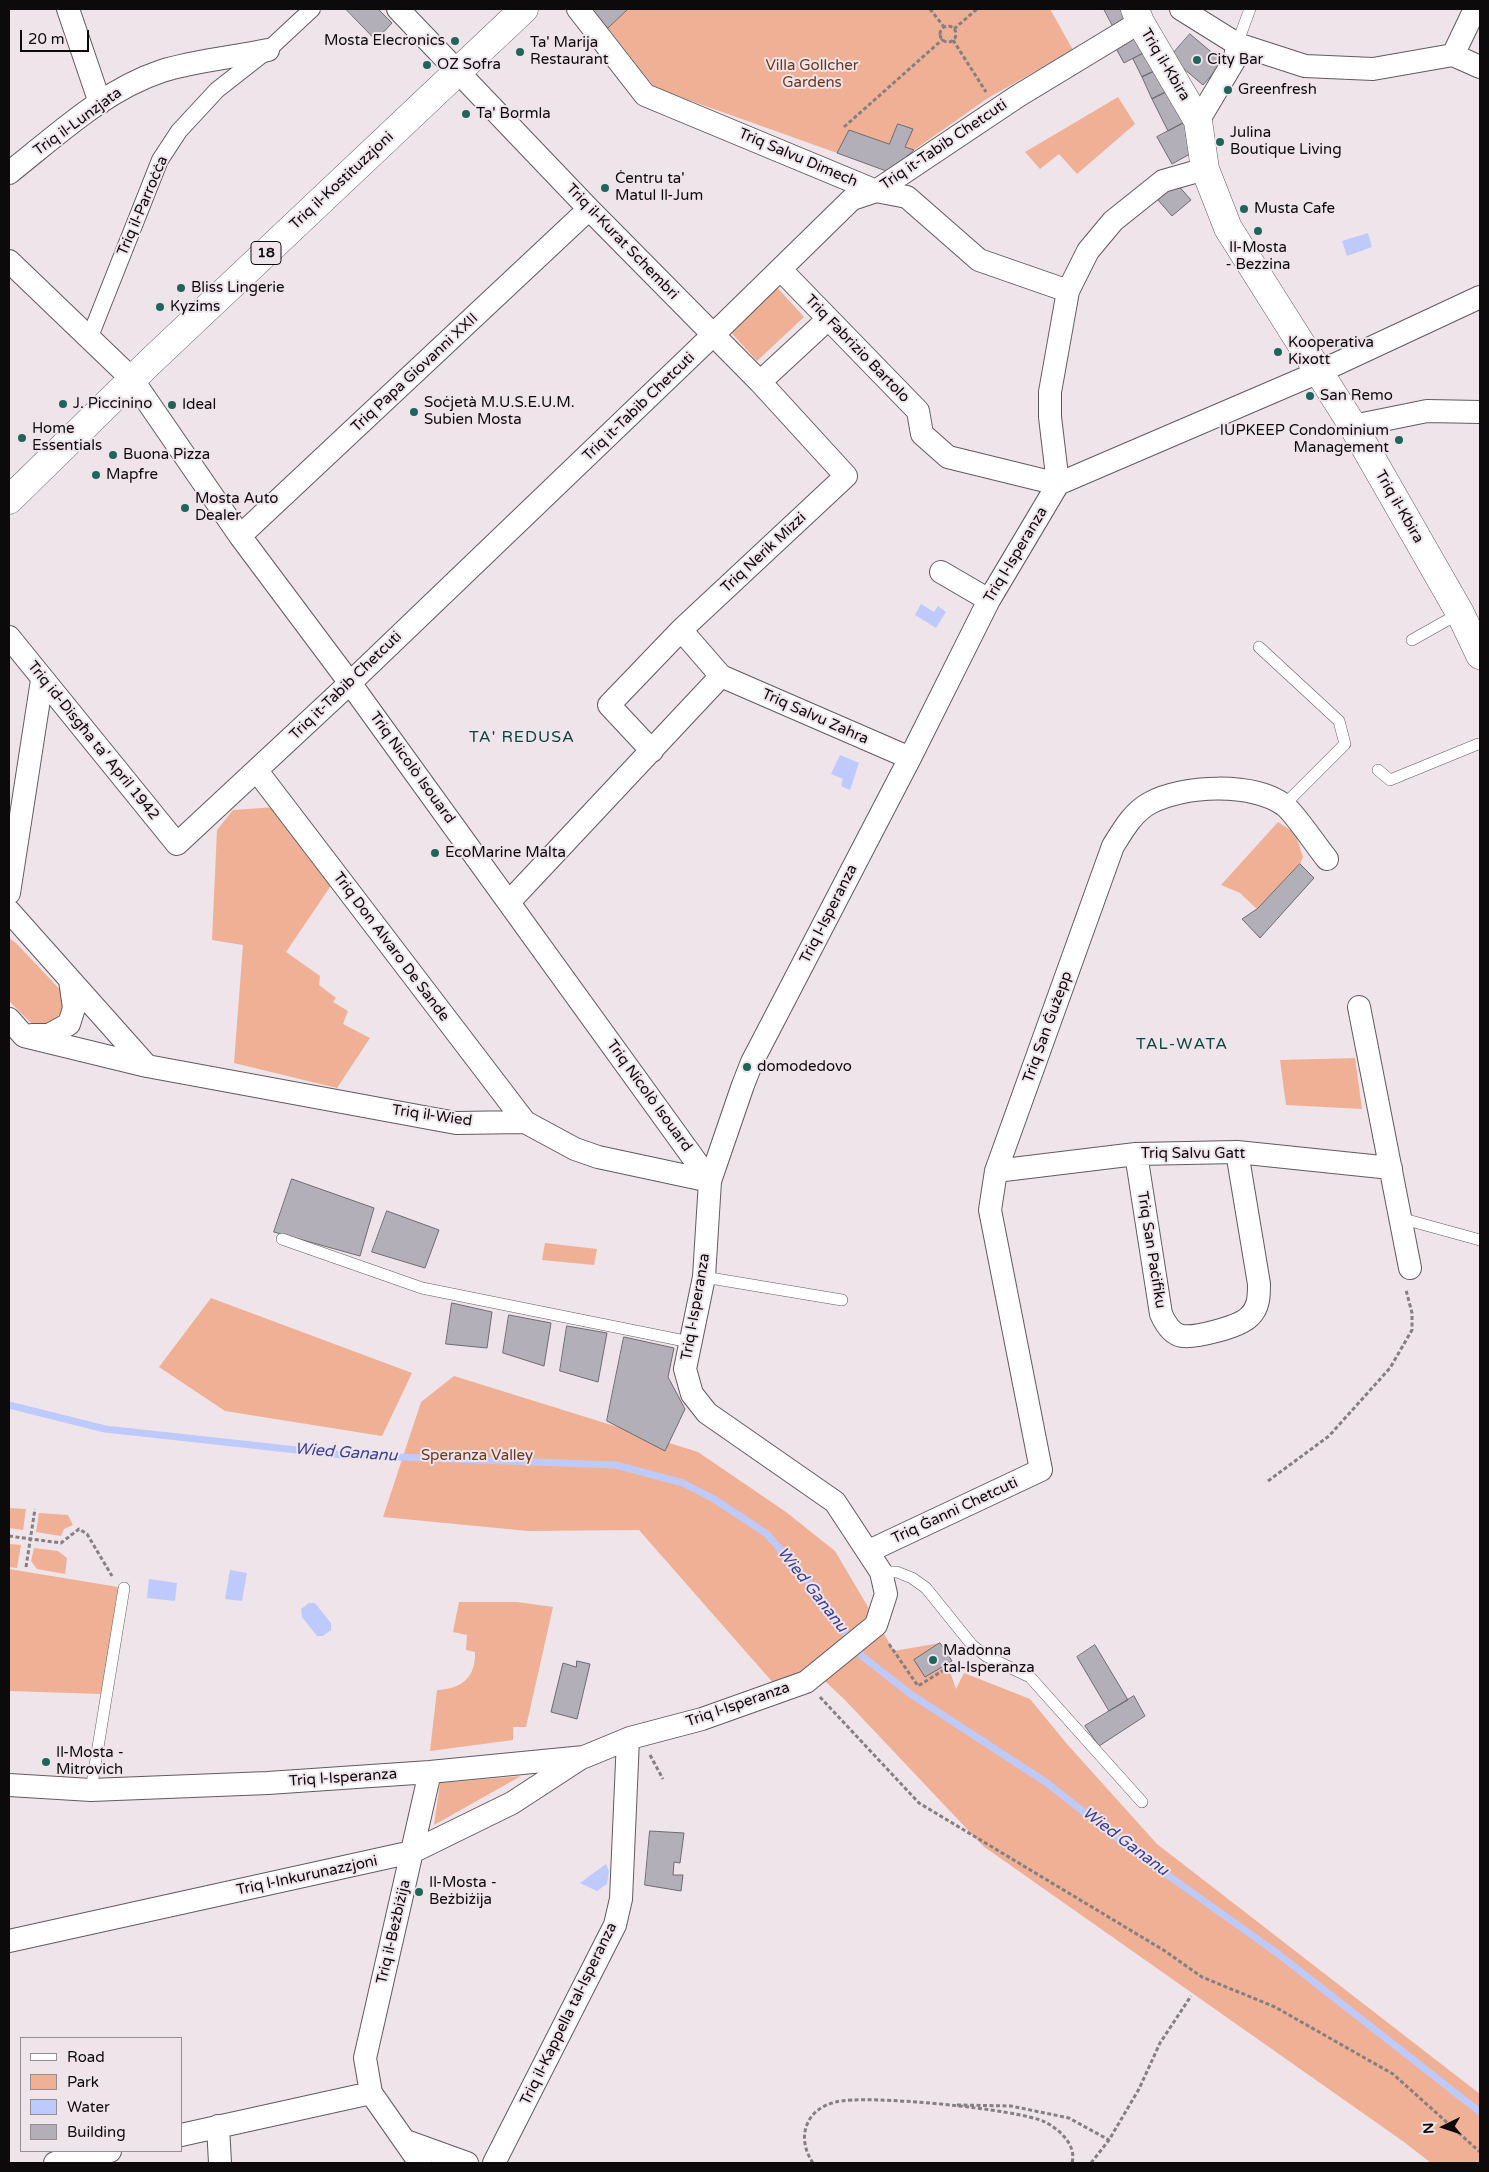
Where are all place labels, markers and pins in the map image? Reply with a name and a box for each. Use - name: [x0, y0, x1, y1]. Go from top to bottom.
- place label: Mosta Elecronics: [324, 32, 445, 50]
- place label: Ta' Marija Restaurant: [530, 34, 608, 69]
- marker: Mosta Elecronics: [449, 35, 461, 47]
- marker: Ta' Marija Restaurant: [514, 46, 526, 58]
- place label: City Bar: [1207, 51, 1263, 69]
- marker: City Bar: [1191, 54, 1203, 66]
- place label: OZ Sofra: [437, 56, 501, 74]
- marker: OZ Sofra: [421, 59, 433, 71]
- place label: Greenfresh: [1238, 81, 1317, 99]
- marker: Greenfresh: [1222, 84, 1234, 96]
- place label: Ta' Bormla: [476, 105, 551, 123]
- marker: Ta' Bormla: [460, 108, 472, 120]
- place label: Julina Boutique Living: [1230, 124, 1342, 159]
- marker: Julina Boutique Living: [1214, 136, 1226, 148]
- place label: Ċentru ta' Matul Il-Jum: [615, 170, 703, 205]
- marker: Ċentru ta' Matul Il-Jum: [599, 182, 611, 194]
- place label: Musta Cafe: [1254, 200, 1335, 218]
- marker: Musta Cafe: [1238, 203, 1250, 215]
- marker: Il-Mosta - Bezzina: [1252, 225, 1264, 237]
- place label: Il-Mosta - Bezzina: [1225, 239, 1291, 274]
- place label: Bliss Lingerie: [191, 279, 284, 297]
- marker: Bliss Lingerie: [175, 282, 187, 294]
- place label: Kyzims: [170, 298, 220, 316]
- marker: Kyzims: [154, 301, 166, 313]
- place label: Kooperativa Kixott: [1288, 334, 1374, 369]
- marker: Kooperativa Kixott: [1272, 346, 1284, 358]
- place label: San Remo: [1320, 387, 1393, 405]
- marker: San Remo: [1304, 390, 1316, 402]
- place label: Soċjetà M.U.S.E.U.M. Subien Mosta: [424, 394, 575, 429]
- place label: J. Piccinino: [73, 395, 152, 413]
- place label: Ideal: [182, 396, 216, 414]
- marker: J. Piccinino: [57, 398, 69, 410]
- marker: Ideal: [166, 399, 178, 411]
- marker: Soċjetà M.U.S.E.U.M. Subien Mosta: [408, 406, 420, 418]
- place label: Home Essentials: [32, 420, 102, 455]
- place label: IUPKEEP Condominium Management: [1220, 422, 1389, 457]
- marker: Home Essentials: [16, 432, 28, 444]
- marker: IUPKEEP Condominium Management: [1393, 434, 1405, 446]
- place label: Buona Pizza: [123, 446, 210, 464]
- marker: Buona Pizza: [107, 449, 119, 461]
- place label: Mapfre: [106, 466, 158, 484]
- marker: Mapfre: [90, 469, 102, 481]
- place label: Mosta Auto Dealer: [195, 490, 278, 525]
- marker: Mosta Auto Dealer: [179, 502, 191, 514]
- place label: EcoMarine Malta: [445, 844, 566, 862]
- marker: EcoMarine Malta: [429, 847, 441, 859]
- place label: domodedovo: [757, 1058, 852, 1076]
- marker: domodedovo: [741, 1061, 753, 1073]
- place label: Madonna tal-Isperanza: [943, 1642, 1035, 1677]
- marker: Madonna tal-Isperanza: [927, 1654, 939, 1666]
- place label: Il-Mosta - Mitrovich: [56, 1744, 124, 1779]
- marker: Il-Mosta - Mitrovich: [40, 1756, 52, 1768]
- place label: Il-Mosta - Beżbiżija: [429, 1874, 497, 1909]
- marker: Il-Mosta - Beżbiżija: [413, 1886, 425, 1898]

